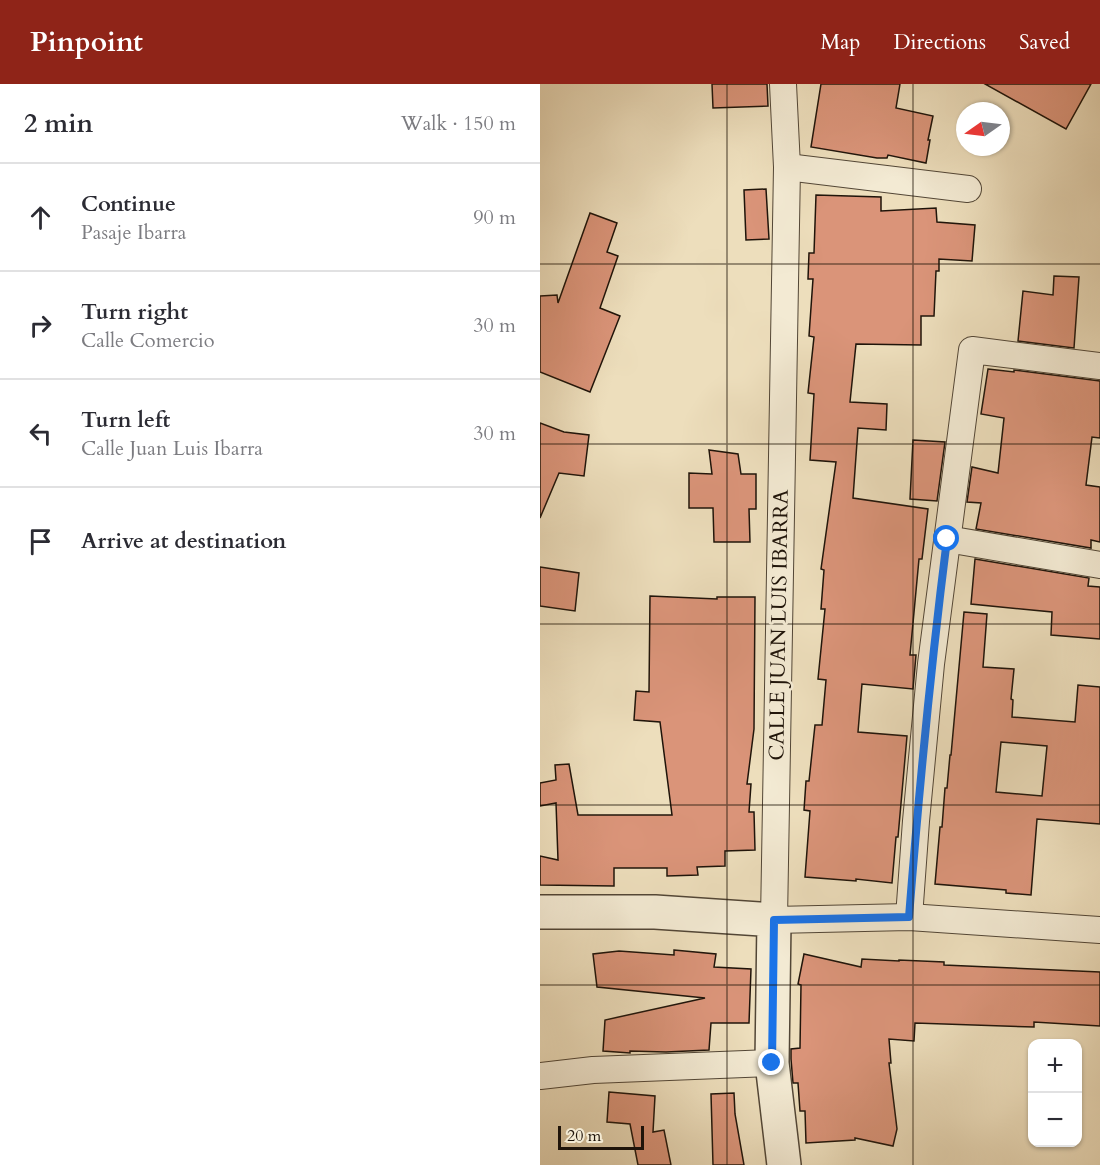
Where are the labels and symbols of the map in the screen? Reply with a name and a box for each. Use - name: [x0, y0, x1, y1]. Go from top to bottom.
- north arrow: [956, 102, 1010, 156]
- street label: CALLE JUAN LUIS IBARRA: [762, 489, 796, 761]
- route start: [933, 525, 959, 551]
- route end: [758, 1049, 784, 1075]
- scale bar: [558, 1123, 644, 1150]

